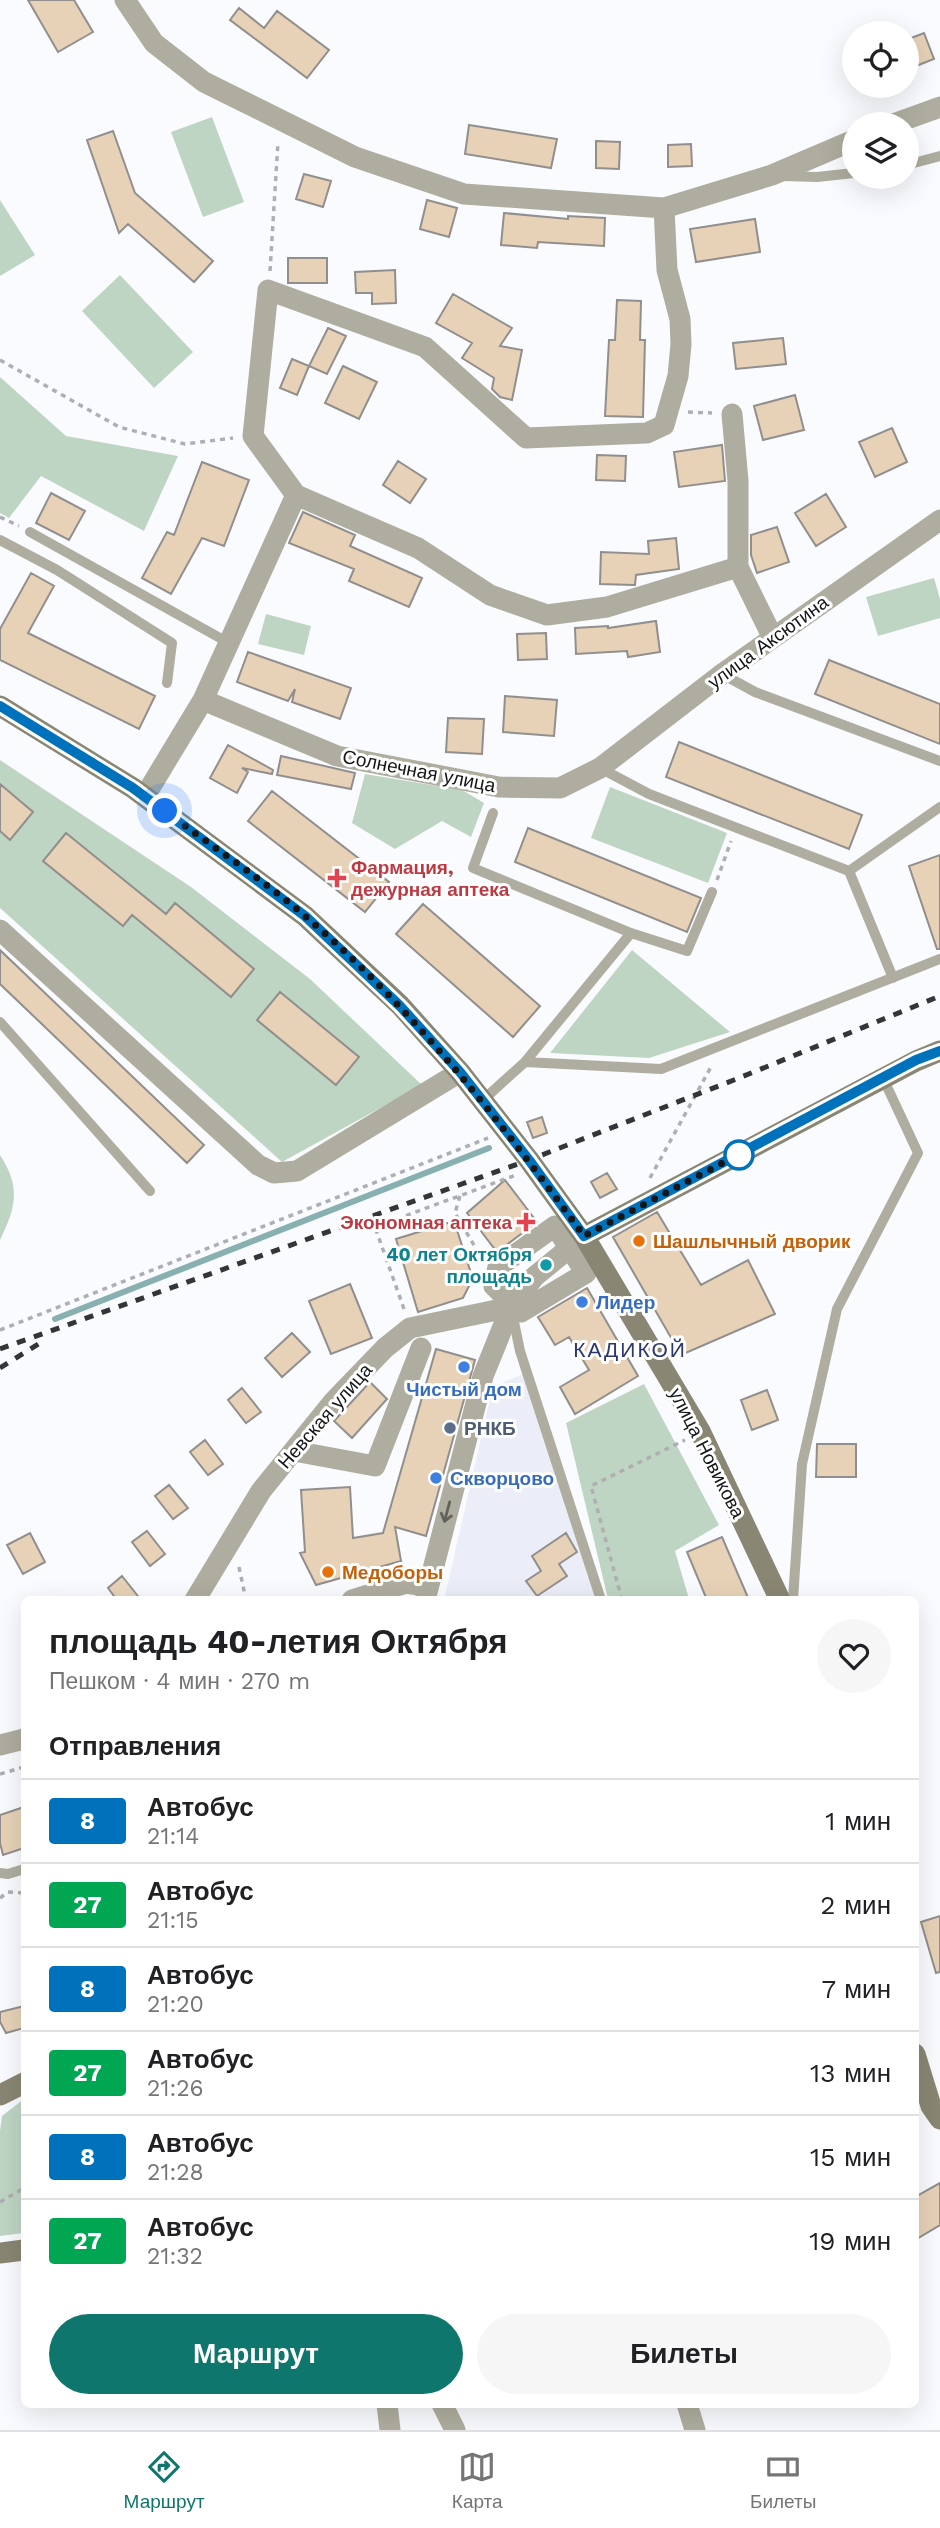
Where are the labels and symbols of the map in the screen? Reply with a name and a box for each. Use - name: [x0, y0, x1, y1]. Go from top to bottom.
- street label: улица Аксютина: [703, 590, 833, 694]
- street label: Солнечная улица: [341, 745, 498, 797]
- your location: [147, 793, 182, 828]
- place label: Фармация, дежурная аптека: [351, 856, 510, 901]
- marker: Фармация, дежурная аптека: [329, 870, 345, 886]
- unlabelled marker: [724, 1140, 754, 1170]
- place label: Экономная аптека: [340, 1211, 512, 1234]
- marker: Экономная аптека: [518, 1214, 534, 1230]
- place label: Шашлычный дворик: [653, 1230, 851, 1253]
- marker: Шашлычный дворик: [631, 1233, 647, 1249]
- place label: 40 лет Октября площадь: [386, 1243, 532, 1288]
- marker: 40 лет Октября площадь: [538, 1257, 554, 1273]
- place label: Лидер: [596, 1291, 655, 1314]
- marker: Лидер: [574, 1294, 590, 1310]
- district label: КАДИКОЙ: [573, 1337, 687, 1362]
- street label: Невская улица: [273, 1358, 377, 1473]
- marker: Чистый дом: [456, 1359, 472, 1375]
- place label: Чистый дом: [406, 1378, 522, 1401]
- street label: улица Новикова: [664, 1384, 750, 1522]
- place label: РНКБ: [464, 1417, 516, 1440]
- marker: РНКБ: [442, 1420, 458, 1436]
- place label: Скворцово: [450, 1467, 554, 1490]
- marker: Скворцово: [428, 1470, 444, 1486]
- one-way arrow: [440, 1500, 453, 1523]
- place label: Медоборы: [342, 1561, 443, 1584]
- marker: Медоборы: [320, 1564, 336, 1580]

